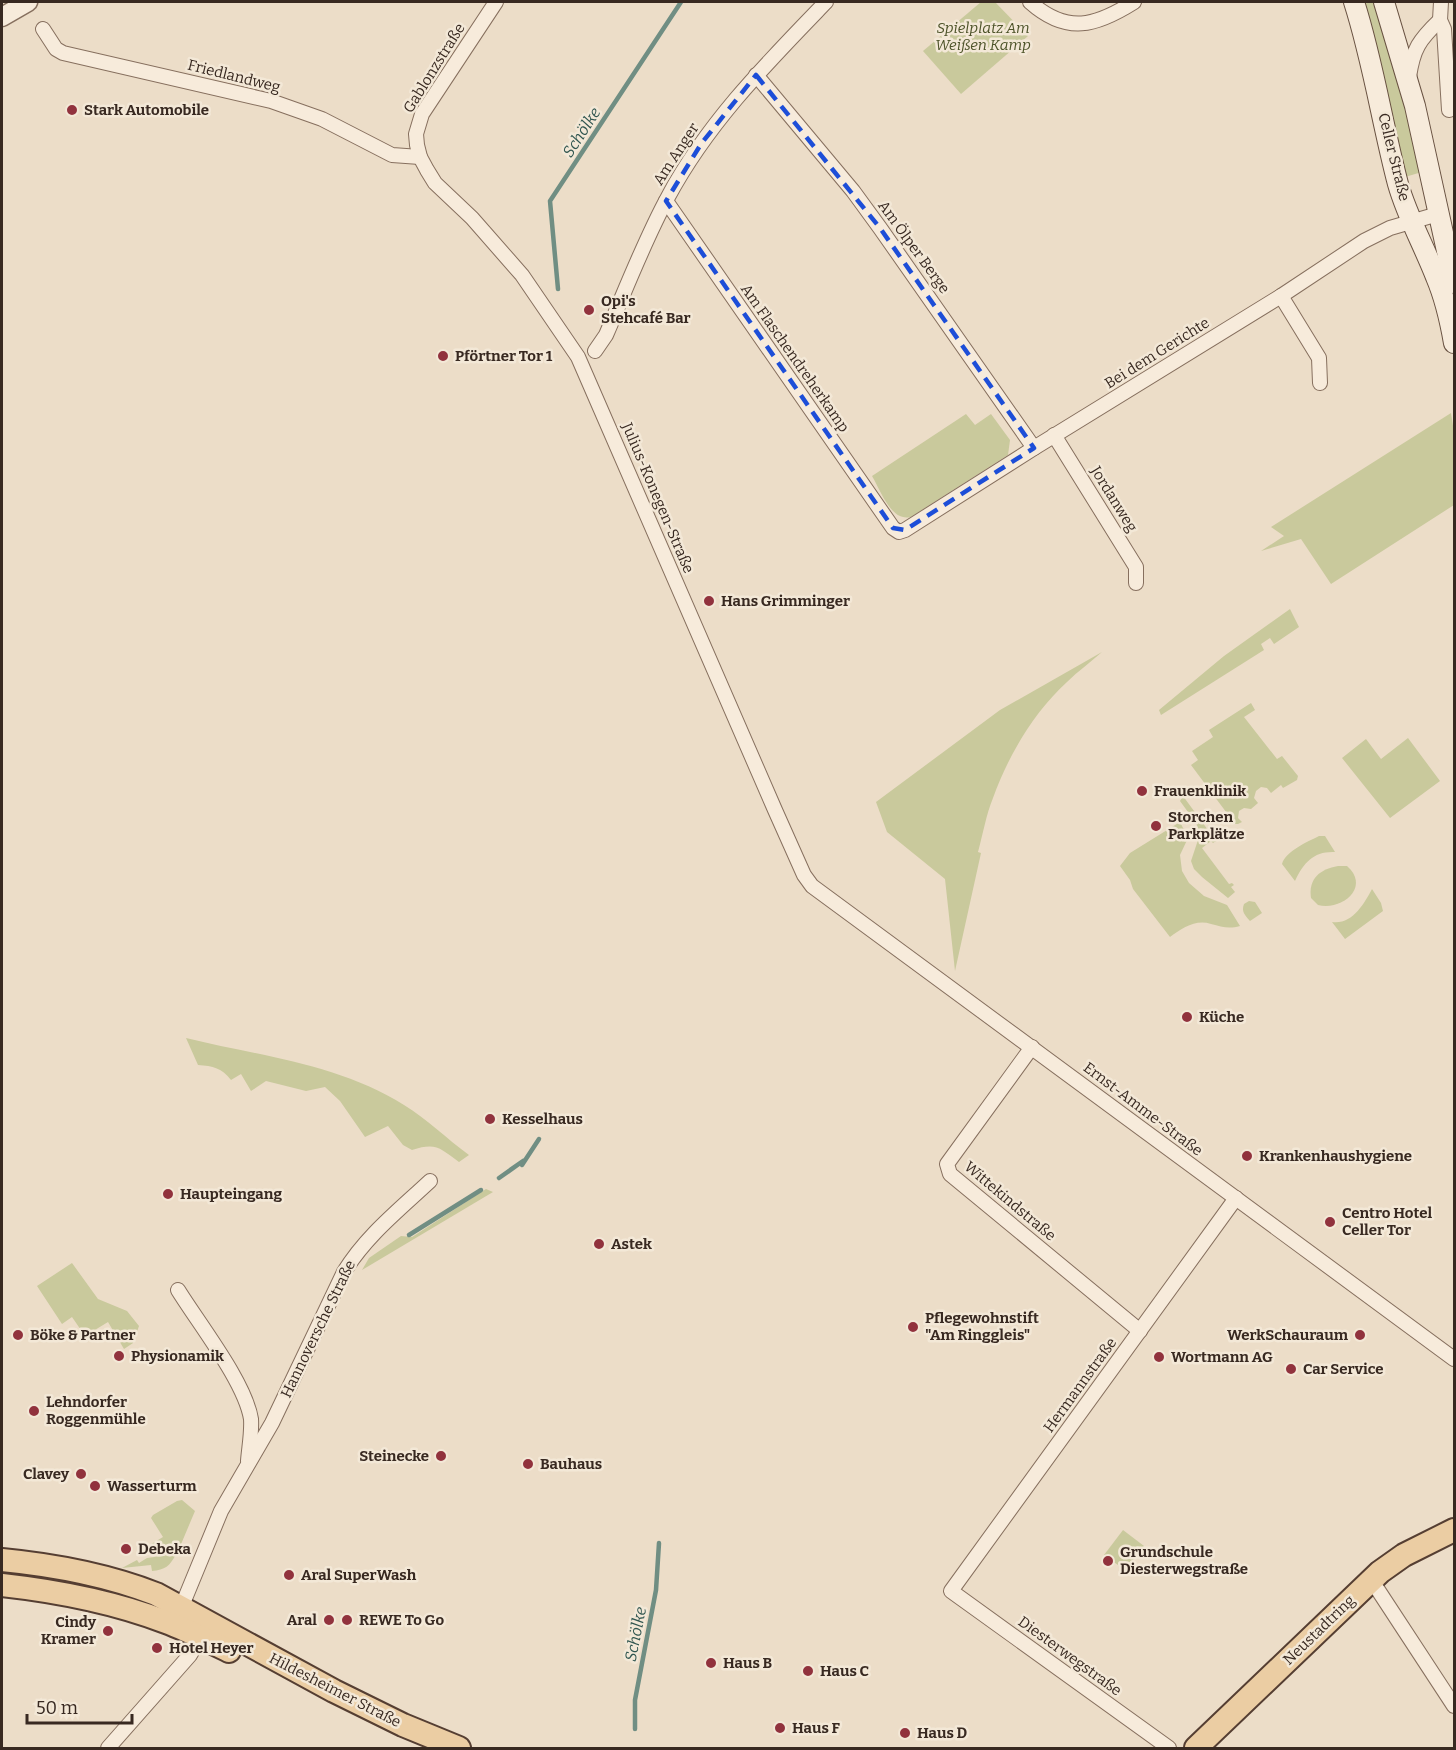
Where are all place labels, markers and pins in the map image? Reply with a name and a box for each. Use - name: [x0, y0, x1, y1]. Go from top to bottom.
- place label: Stark Automobile: [84, 101, 209, 119]
- marker: Stark Automobile: [65, 103, 79, 117]
- place label: Opi's Stehcafé Bar: [601, 292, 691, 327]
- marker: Opi's Stehcafé Bar: [582, 303, 596, 317]
- place label: Pförtner Tor 1: [455, 347, 553, 365]
- marker: Pförtner Tor 1: [436, 349, 450, 363]
- place label: Hans Grimminger: [721, 592, 850, 610]
- marker: Hans Grimminger: [702, 594, 716, 608]
- place label: Frauenklinik: [1154, 782, 1246, 800]
- marker: Frauenklinik: [1135, 784, 1149, 798]
- place label: Storchen Parkplätze: [1168, 808, 1245, 843]
- marker: Storchen Parkplätze: [1149, 819, 1163, 833]
- place label: Küche: [1199, 1008, 1244, 1026]
- marker: Küche: [1180, 1010, 1194, 1024]
- place label: Kesselhaus: [502, 1110, 583, 1128]
- marker: Kesselhaus: [483, 1112, 497, 1126]
- place label: Krankenhaushygiene: [1259, 1147, 1412, 1165]
- marker: Krankenhaushygiene: [1240, 1149, 1254, 1163]
- place label: Haupteingang: [180, 1185, 282, 1203]
- marker: Haupteingang: [161, 1187, 175, 1201]
- place label: Centro Hotel Celler Tor: [1342, 1204, 1432, 1239]
- marker: Centro Hotel Celler Tor: [1323, 1215, 1337, 1229]
- place label: Astek: [611, 1235, 652, 1253]
- marker: Astek: [592, 1237, 606, 1251]
- place label: Pflegewohnstift "Am Ringgleis": [925, 1309, 1039, 1344]
- marker: Pflegewohnstift "Am Ringgleis": [906, 1320, 920, 1334]
- place label: Böke & Partner: [30, 1326, 136, 1344]
- place label: WerkSchauraum: [1227, 1326, 1349, 1344]
- marker: Böke & Partner: [11, 1328, 25, 1342]
- marker: WerkSchauraum: [1353, 1328, 1367, 1342]
- place label: Physionamik: [131, 1347, 224, 1365]
- place label: Wortmann AG: [1171, 1348, 1273, 1366]
- marker: Physionamik: [112, 1349, 126, 1363]
- marker: Wortmann AG: [1152, 1350, 1166, 1364]
- place label: Car Service: [1303, 1360, 1383, 1378]
- marker: Car Service: [1284, 1362, 1298, 1376]
- place label: Lehndorfer Roggenmühle: [46, 1393, 146, 1428]
- marker: Lehndorfer Roggenmühle: [27, 1404, 41, 1418]
- place label: Steinecke: [359, 1447, 429, 1465]
- marker: Steinecke: [434, 1449, 448, 1463]
- place label: Bauhaus: [540, 1455, 602, 1473]
- marker: Bauhaus: [521, 1457, 535, 1471]
- place label: Clavey: [23, 1465, 70, 1483]
- marker: Clavey: [74, 1467, 88, 1481]
- place label: Wasserturm: [107, 1477, 197, 1495]
- marker: Wasserturm: [88, 1479, 102, 1493]
- place label: Debeka: [138, 1540, 192, 1558]
- marker: Debeka: [119, 1542, 133, 1556]
- place label: Grundschule Diesterwegstraße: [1120, 1543, 1248, 1578]
- marker: Grundschule Diesterwegstraße: [1101, 1554, 1115, 1568]
- place label: Aral SuperWash: [301, 1566, 417, 1584]
- marker: Aral SuperWash: [282, 1568, 296, 1582]
- place label: Aral: [287, 1611, 317, 1629]
- place label: REWE To Go: [359, 1611, 444, 1629]
- place label: Cindy Kramer: [41, 1613, 97, 1648]
- marker: Aral: [322, 1613, 336, 1627]
- marker: REWE To Go: [340, 1613, 354, 1627]
- marker: Cindy Kramer: [101, 1624, 115, 1638]
- place label: Hotel Heyer: [169, 1639, 254, 1657]
- marker: Hotel Heyer: [150, 1641, 164, 1655]
- place label: Haus B: [723, 1654, 773, 1672]
- marker: Haus B: [704, 1656, 718, 1670]
- place label: Haus C: [820, 1662, 869, 1680]
- marker: Haus C: [801, 1664, 815, 1678]
- place label: Haus F: [792, 1719, 841, 1737]
- marker: Haus F: [773, 1721, 787, 1735]
- place label: Haus D: [917, 1724, 968, 1742]
- marker: Haus D: [898, 1726, 912, 1740]

